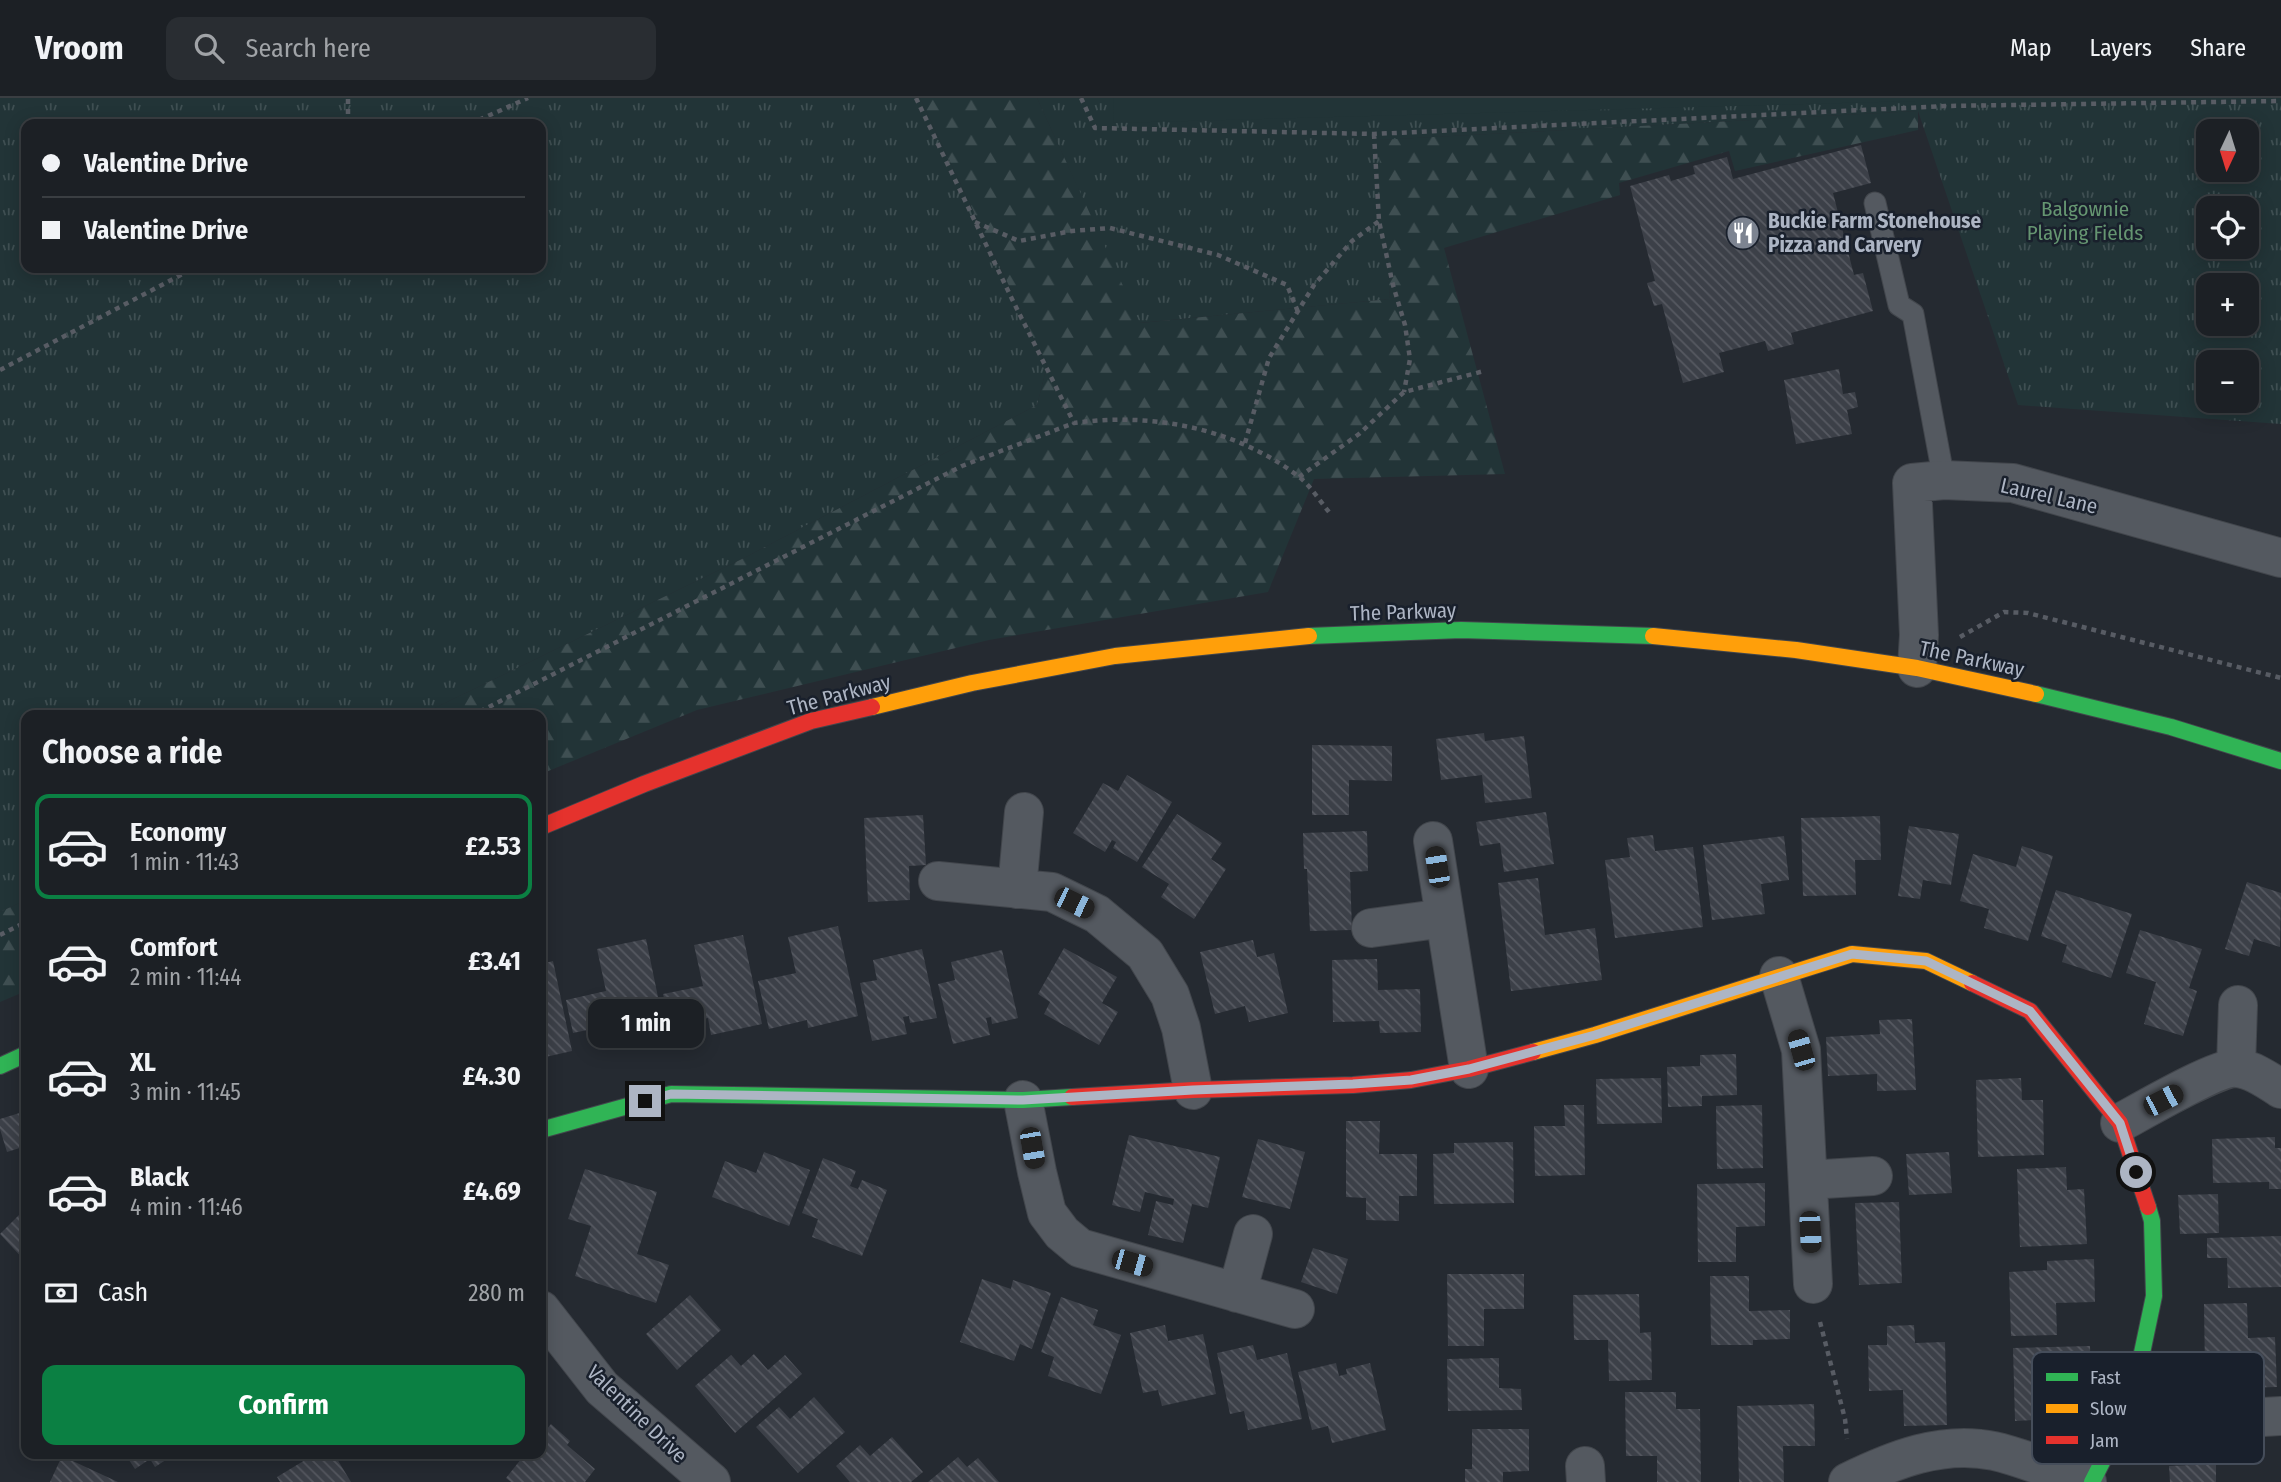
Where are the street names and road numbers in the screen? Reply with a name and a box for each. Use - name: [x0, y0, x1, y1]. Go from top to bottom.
- street label: Laurel Lane: [1998, 472, 2100, 520]
- street label: The Parkway: [1349, 597, 1457, 627]
- street label: The Parkway: [1917, 635, 2027, 683]
- street label: The Parkway: [784, 669, 894, 721]
- street label: Valentine Drive: [581, 1360, 693, 1468]

